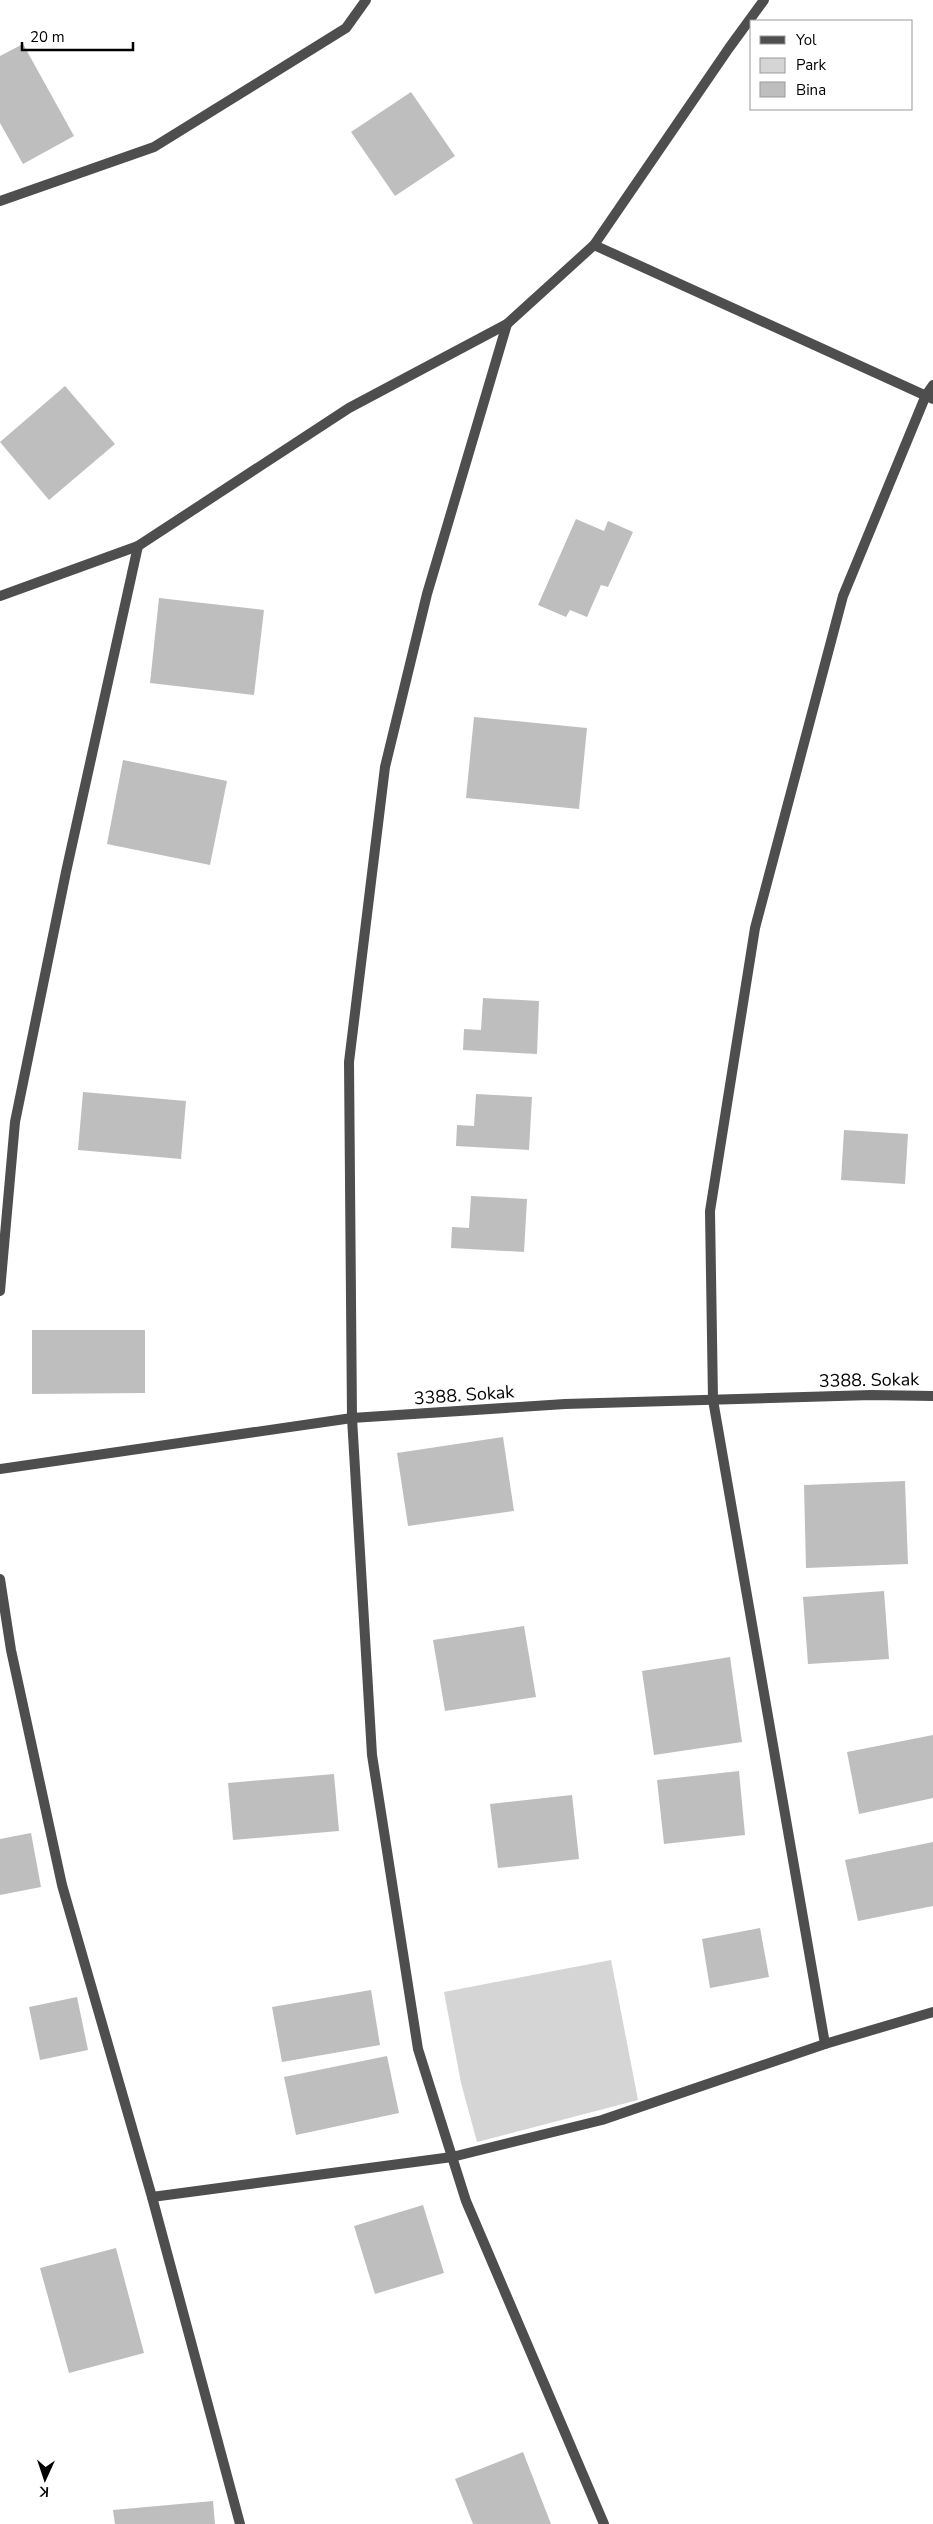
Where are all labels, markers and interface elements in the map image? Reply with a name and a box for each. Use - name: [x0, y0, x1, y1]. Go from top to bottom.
- scale bar: [22, 20, 134, 52]
- legend: [750, 20, 913, 110]
- text: 20 m: [30, 27, 65, 47]
- text: Yol: [795, 30, 817, 50]
- text: Park: [796, 55, 826, 75]
- text: Bina: [796, 80, 826, 100]
- street label: 3388. Sokak: [819, 1367, 920, 1393]
- street label: 3388. Sokak: [413, 1379, 516, 1410]
- north arrow: [20, 2454, 70, 2504]
- text: K: [39, 2482, 49, 2501]

